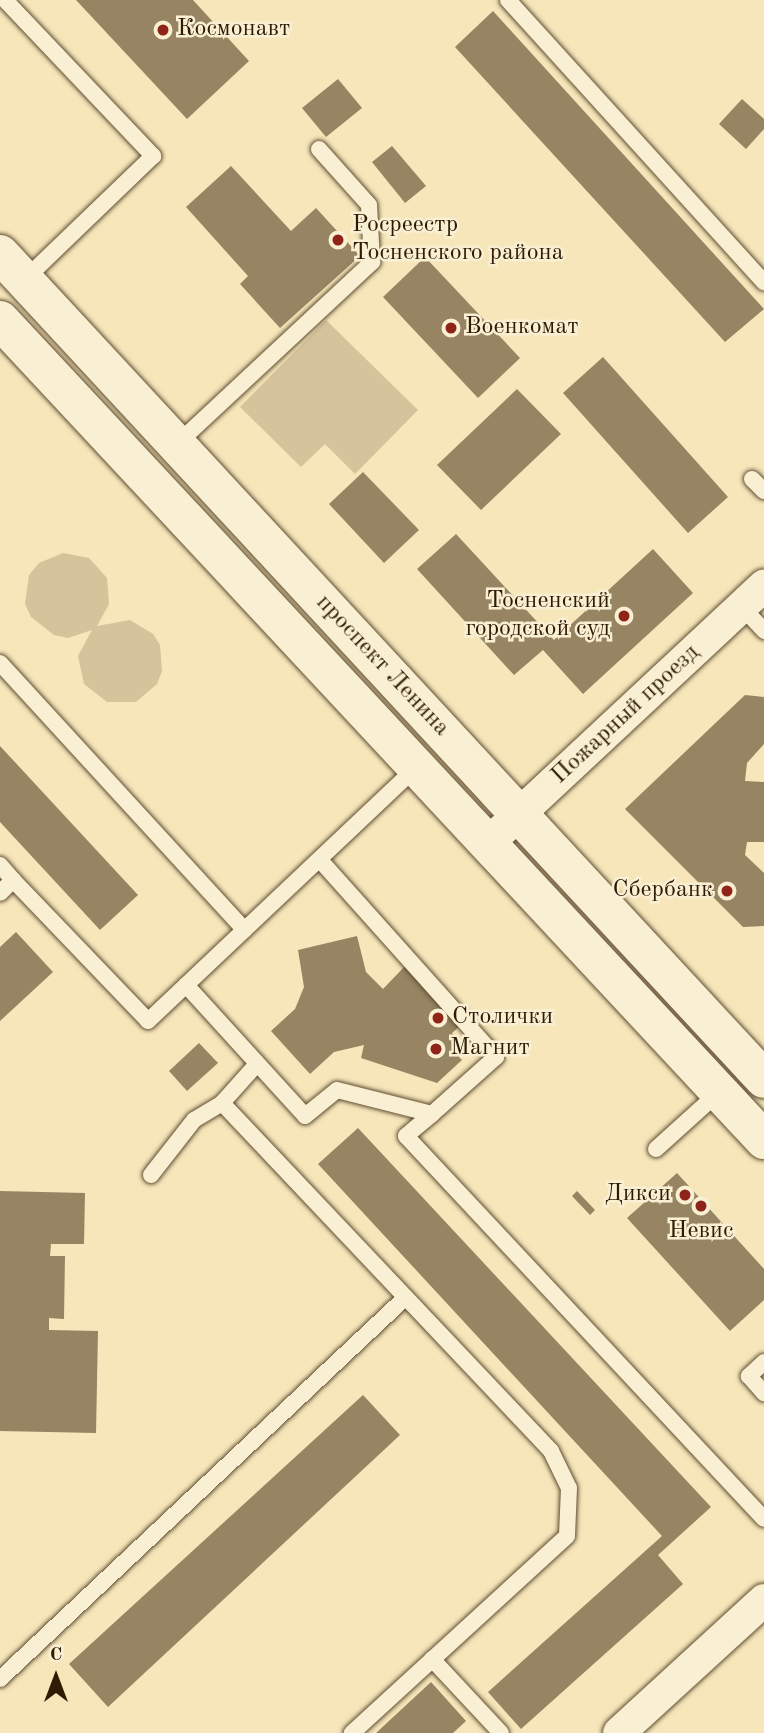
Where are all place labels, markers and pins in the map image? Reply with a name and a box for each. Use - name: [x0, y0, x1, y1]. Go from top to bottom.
- place label: Космонавт: [177, 16, 290, 44]
- marker: Космонавт: [155, 22, 171, 38]
- place label: Росреестр Тосненского района: [352, 212, 564, 268]
- marker: Росреестр Тосненского района: [330, 232, 346, 248]
- place label: Военкомат: [465, 314, 579, 342]
- marker: Военкомат: [443, 320, 459, 336]
- place label: Тосненский городской суд: [466, 588, 610, 644]
- marker: Тосненский городской суд: [616, 608, 632, 624]
- place label: Сбербанк: [613, 877, 713, 905]
- marker: Сбербанк: [719, 883, 735, 899]
- place label: Столички: [452, 1004, 553, 1032]
- marker: Столички: [430, 1010, 446, 1026]
- place label: Магнит: [450, 1035, 530, 1063]
- marker: Магнит: [428, 1041, 444, 1057]
- place label: Дикси: [605, 1181, 671, 1209]
- marker: Дикси: [677, 1187, 693, 1203]
- marker: Невис: [693, 1198, 709, 1214]
- place label: Невис: [669, 1218, 733, 1246]

